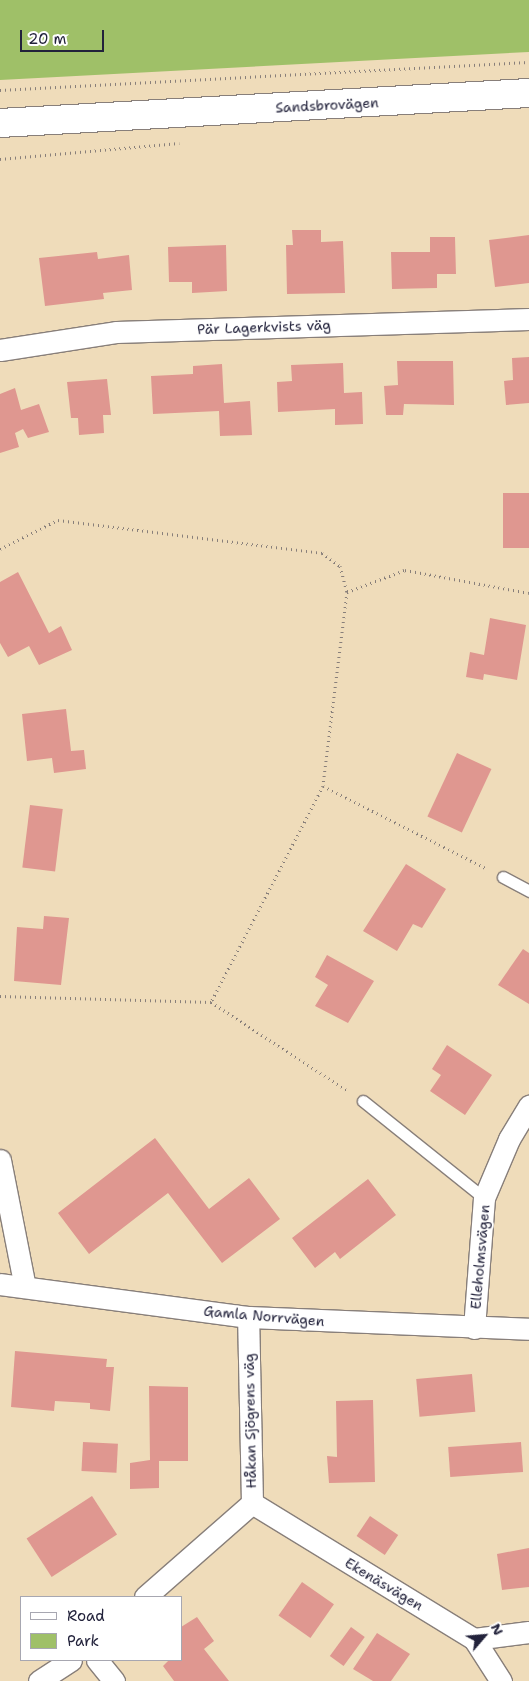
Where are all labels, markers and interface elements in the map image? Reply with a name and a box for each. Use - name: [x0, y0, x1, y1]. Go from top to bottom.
- scale bar: [22, 20, 106, 52]
- text: 20 m: [28, 29, 67, 49]
- street label: Sandsbrovägen: [275, 94, 379, 116]
- street label: Pär Lagerkvists väg: [197, 316, 331, 338]
- street label: Elleholmsvägen: [467, 1204, 493, 1310]
- street label: Gamla Norrvägen: [203, 1302, 325, 1330]
- street label: Håkan Sjögrens väg: [240, 1353, 260, 1489]
- street label: Ekenäsvägen: [342, 1554, 426, 1614]
- legend: [20, 1596, 182, 1661]
- text: Road: [67, 1606, 105, 1626]
- north arrow: [459, 1611, 509, 1661]
- text: N: [487, 1620, 508, 1638]
- text: Park: [67, 1631, 99, 1651]

